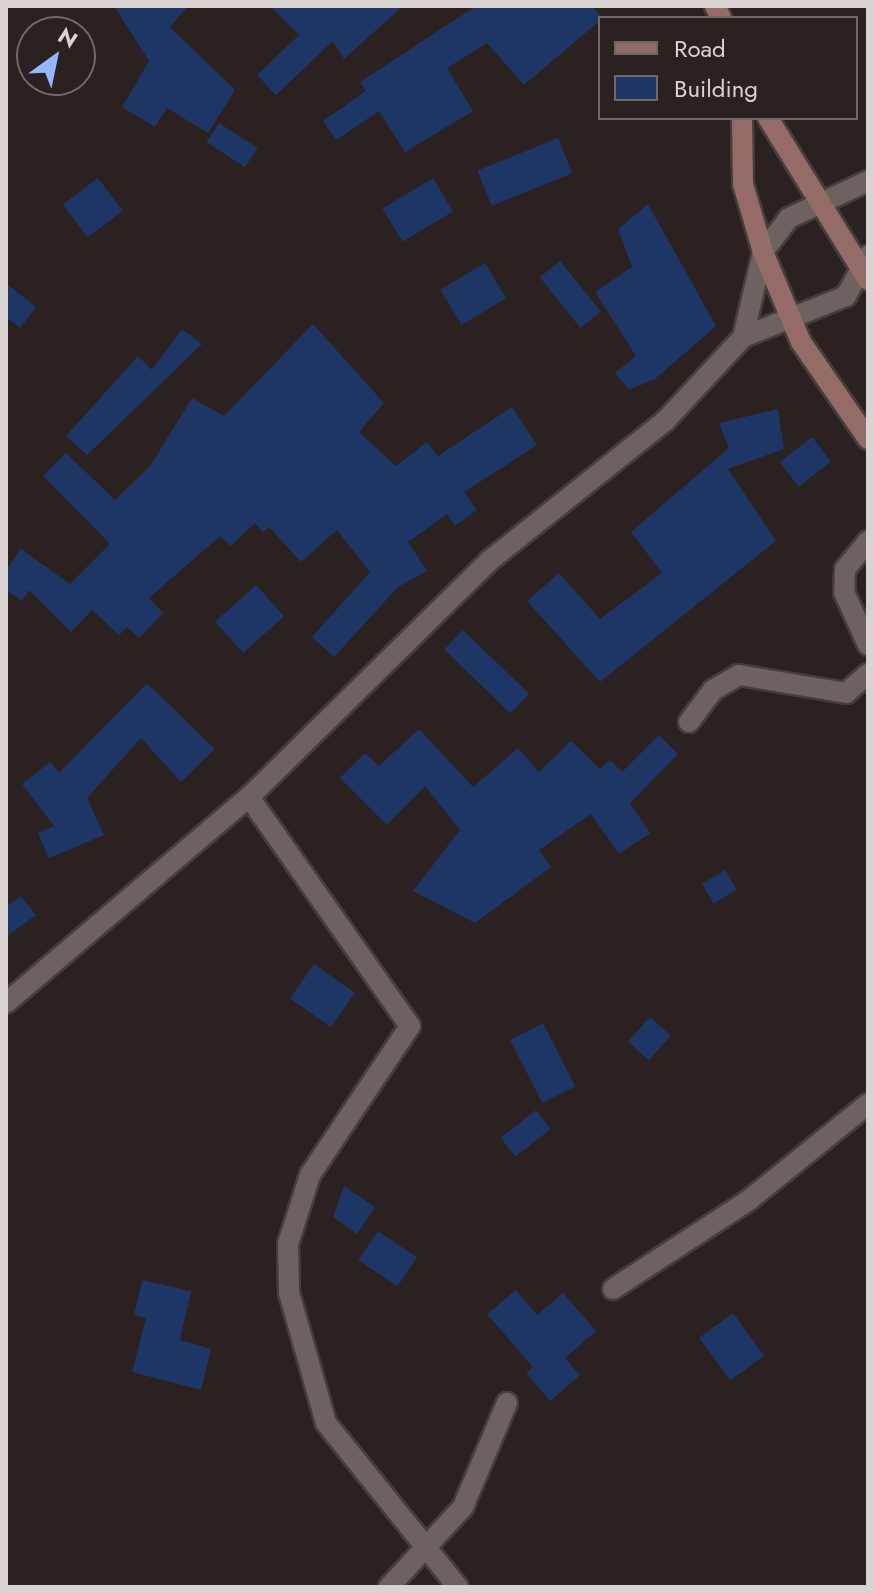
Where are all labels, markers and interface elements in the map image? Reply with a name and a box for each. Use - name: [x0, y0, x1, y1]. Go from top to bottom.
- north arrow: [16, 16, 96, 96]
- legend: [598, 16, 858, 120]
- text: N: [52, 19, 84, 56]
- text: Road: [674, 31, 726, 66]
- text: Building: [674, 71, 758, 106]

